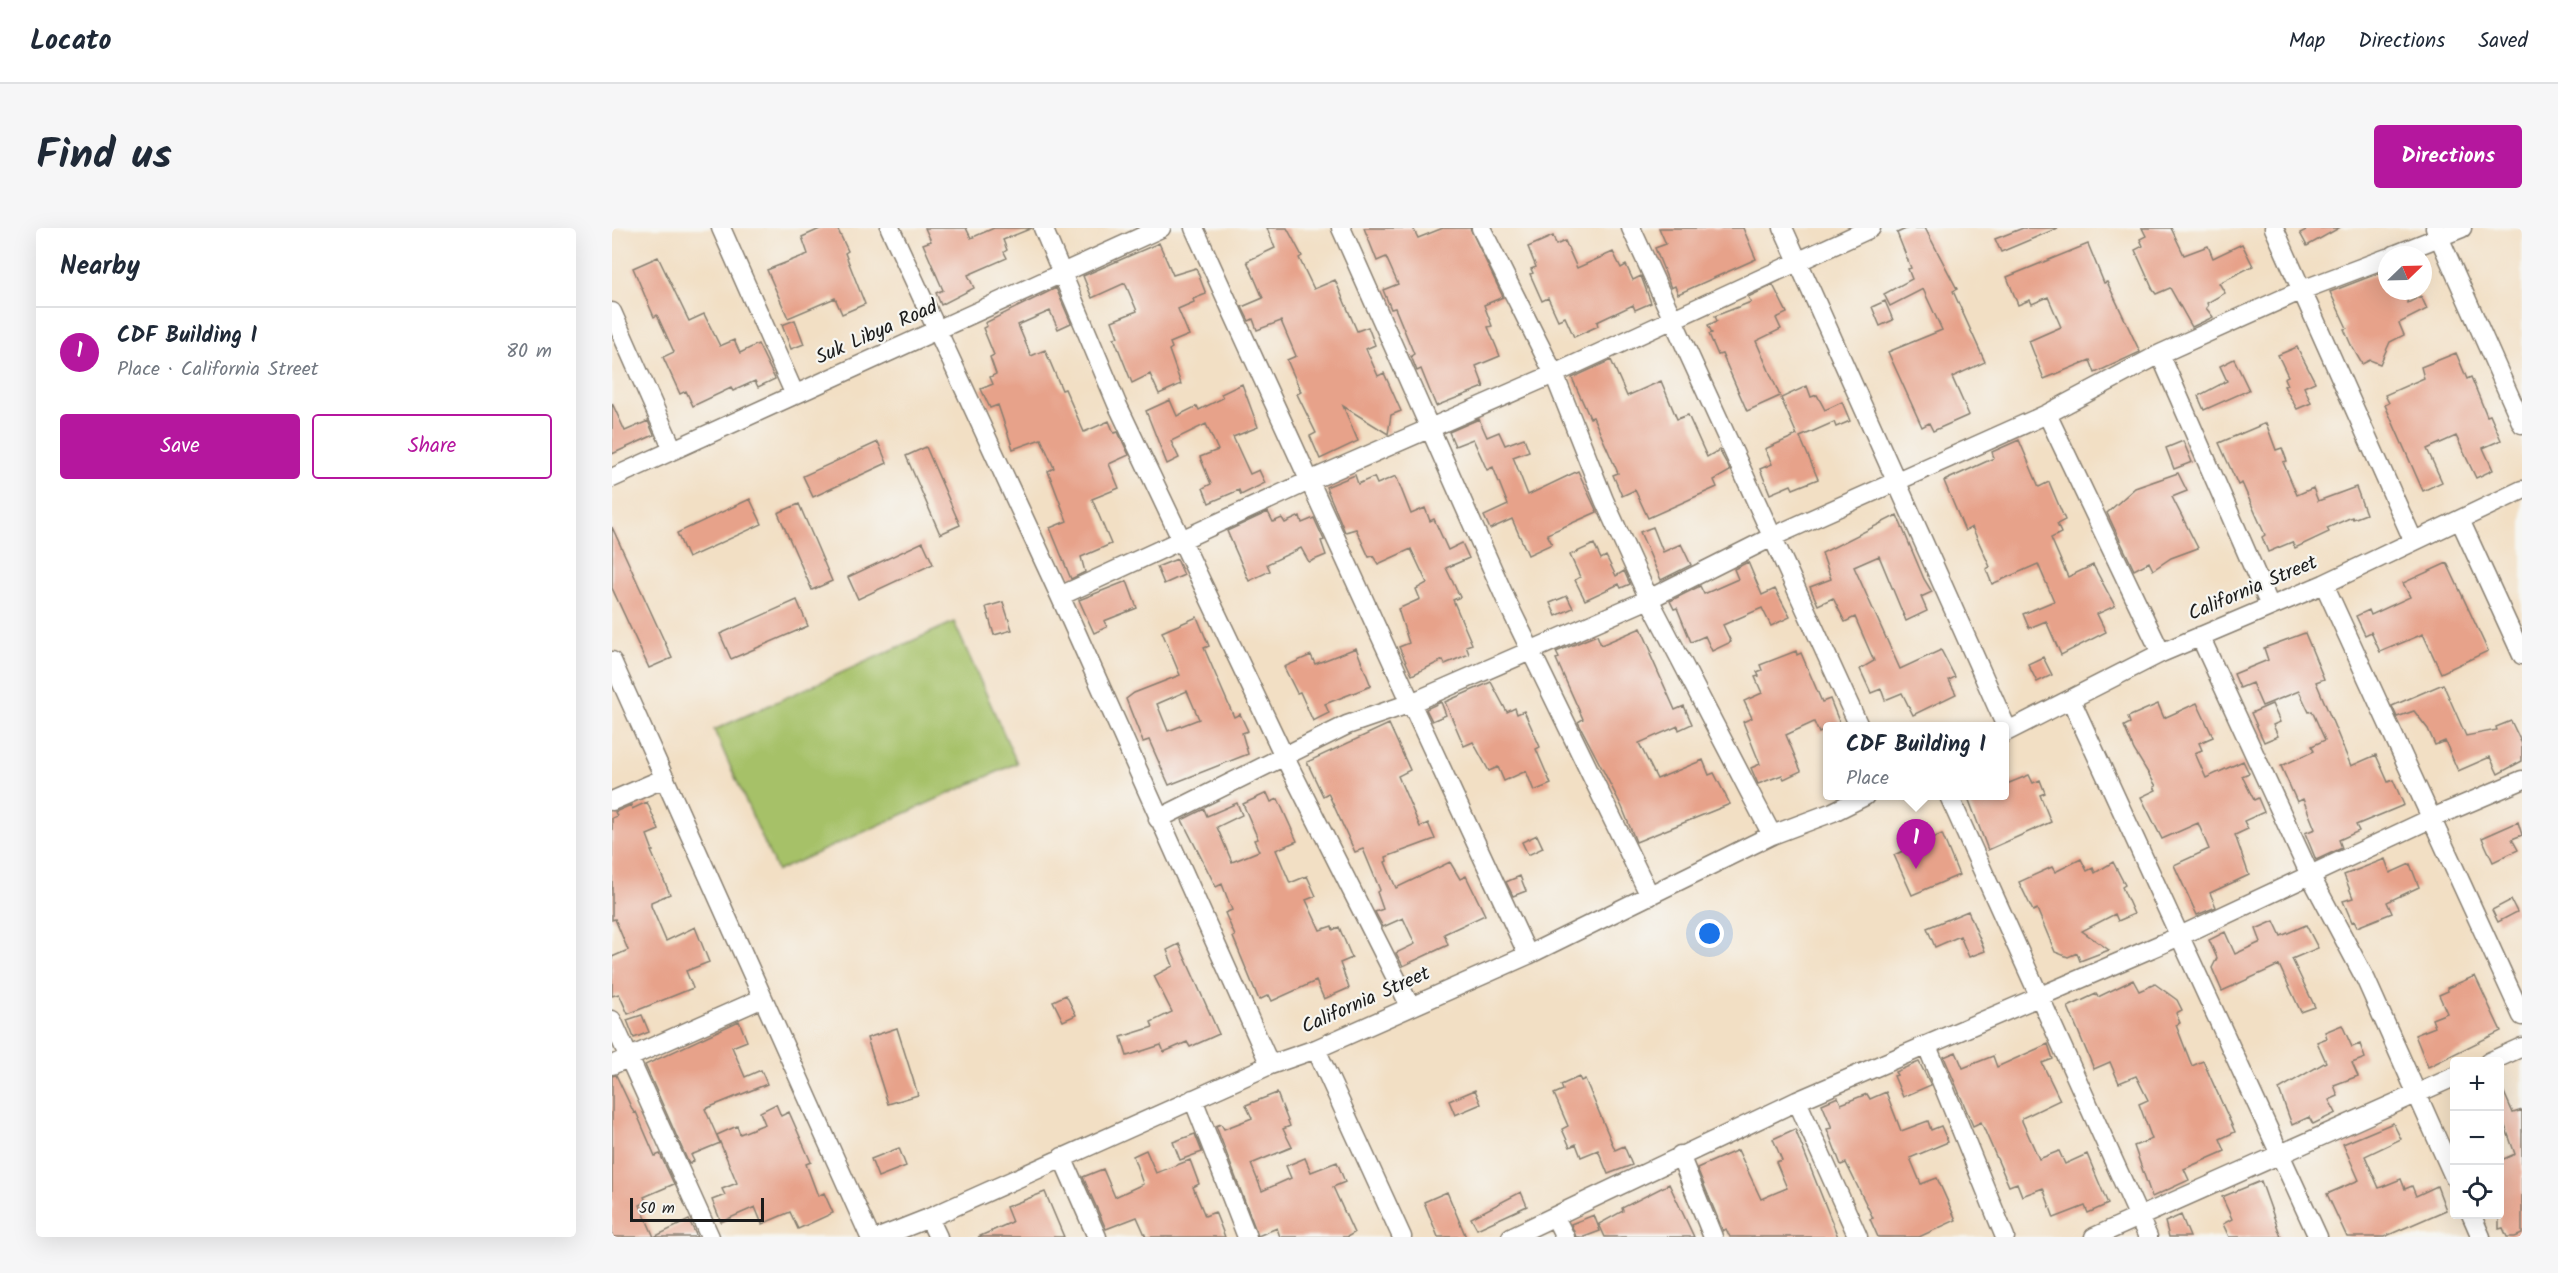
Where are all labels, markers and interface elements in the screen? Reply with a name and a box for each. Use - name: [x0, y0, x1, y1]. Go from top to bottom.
- text: Locato: [30, 19, 111, 64]
- text: Map: [2289, 25, 2325, 58]
- text: Directions: [2358, 25, 2445, 58]
- text: Saved: [2478, 25, 2528, 58]
- text: Find us: [36, 123, 172, 190]
- button: Directions: [2374, 125, 2522, 188]
- text: Nearby: [60, 246, 140, 288]
- north arrow: [2378, 246, 2432, 300]
- street label: Suk Libya Road: [811, 291, 944, 374]
- text: CDF Building I: [117, 319, 257, 354]
- text: 1: [76, 336, 83, 368]
- text: 80 m: [506, 336, 552, 368]
- text: Place · California Street: [117, 354, 319, 386]
- button: Save: [60, 414, 300, 479]
- button: Share: [312, 414, 552, 479]
- street label: California Street: [2183, 547, 2323, 631]
- popup: [1823, 722, 2009, 800]
- text: CDF Building I: [1846, 728, 1986, 763]
- text: Place: [1846, 763, 1889, 795]
- pin: 1: [1896, 820, 1936, 869]
- your location: [1695, 919, 1724, 948]
- street label: California Street: [1297, 958, 1436, 1044]
- map controls: [2450, 1057, 2504, 1219]
- button: +: [2450, 1057, 2504, 1111]
- button: −: [2450, 1111, 2504, 1165]
- button: locate: [2450, 1165, 2504, 1219]
- scale bar: [630, 1195, 764, 1222]
- text: 50 m: [639, 1196, 675, 1221]

